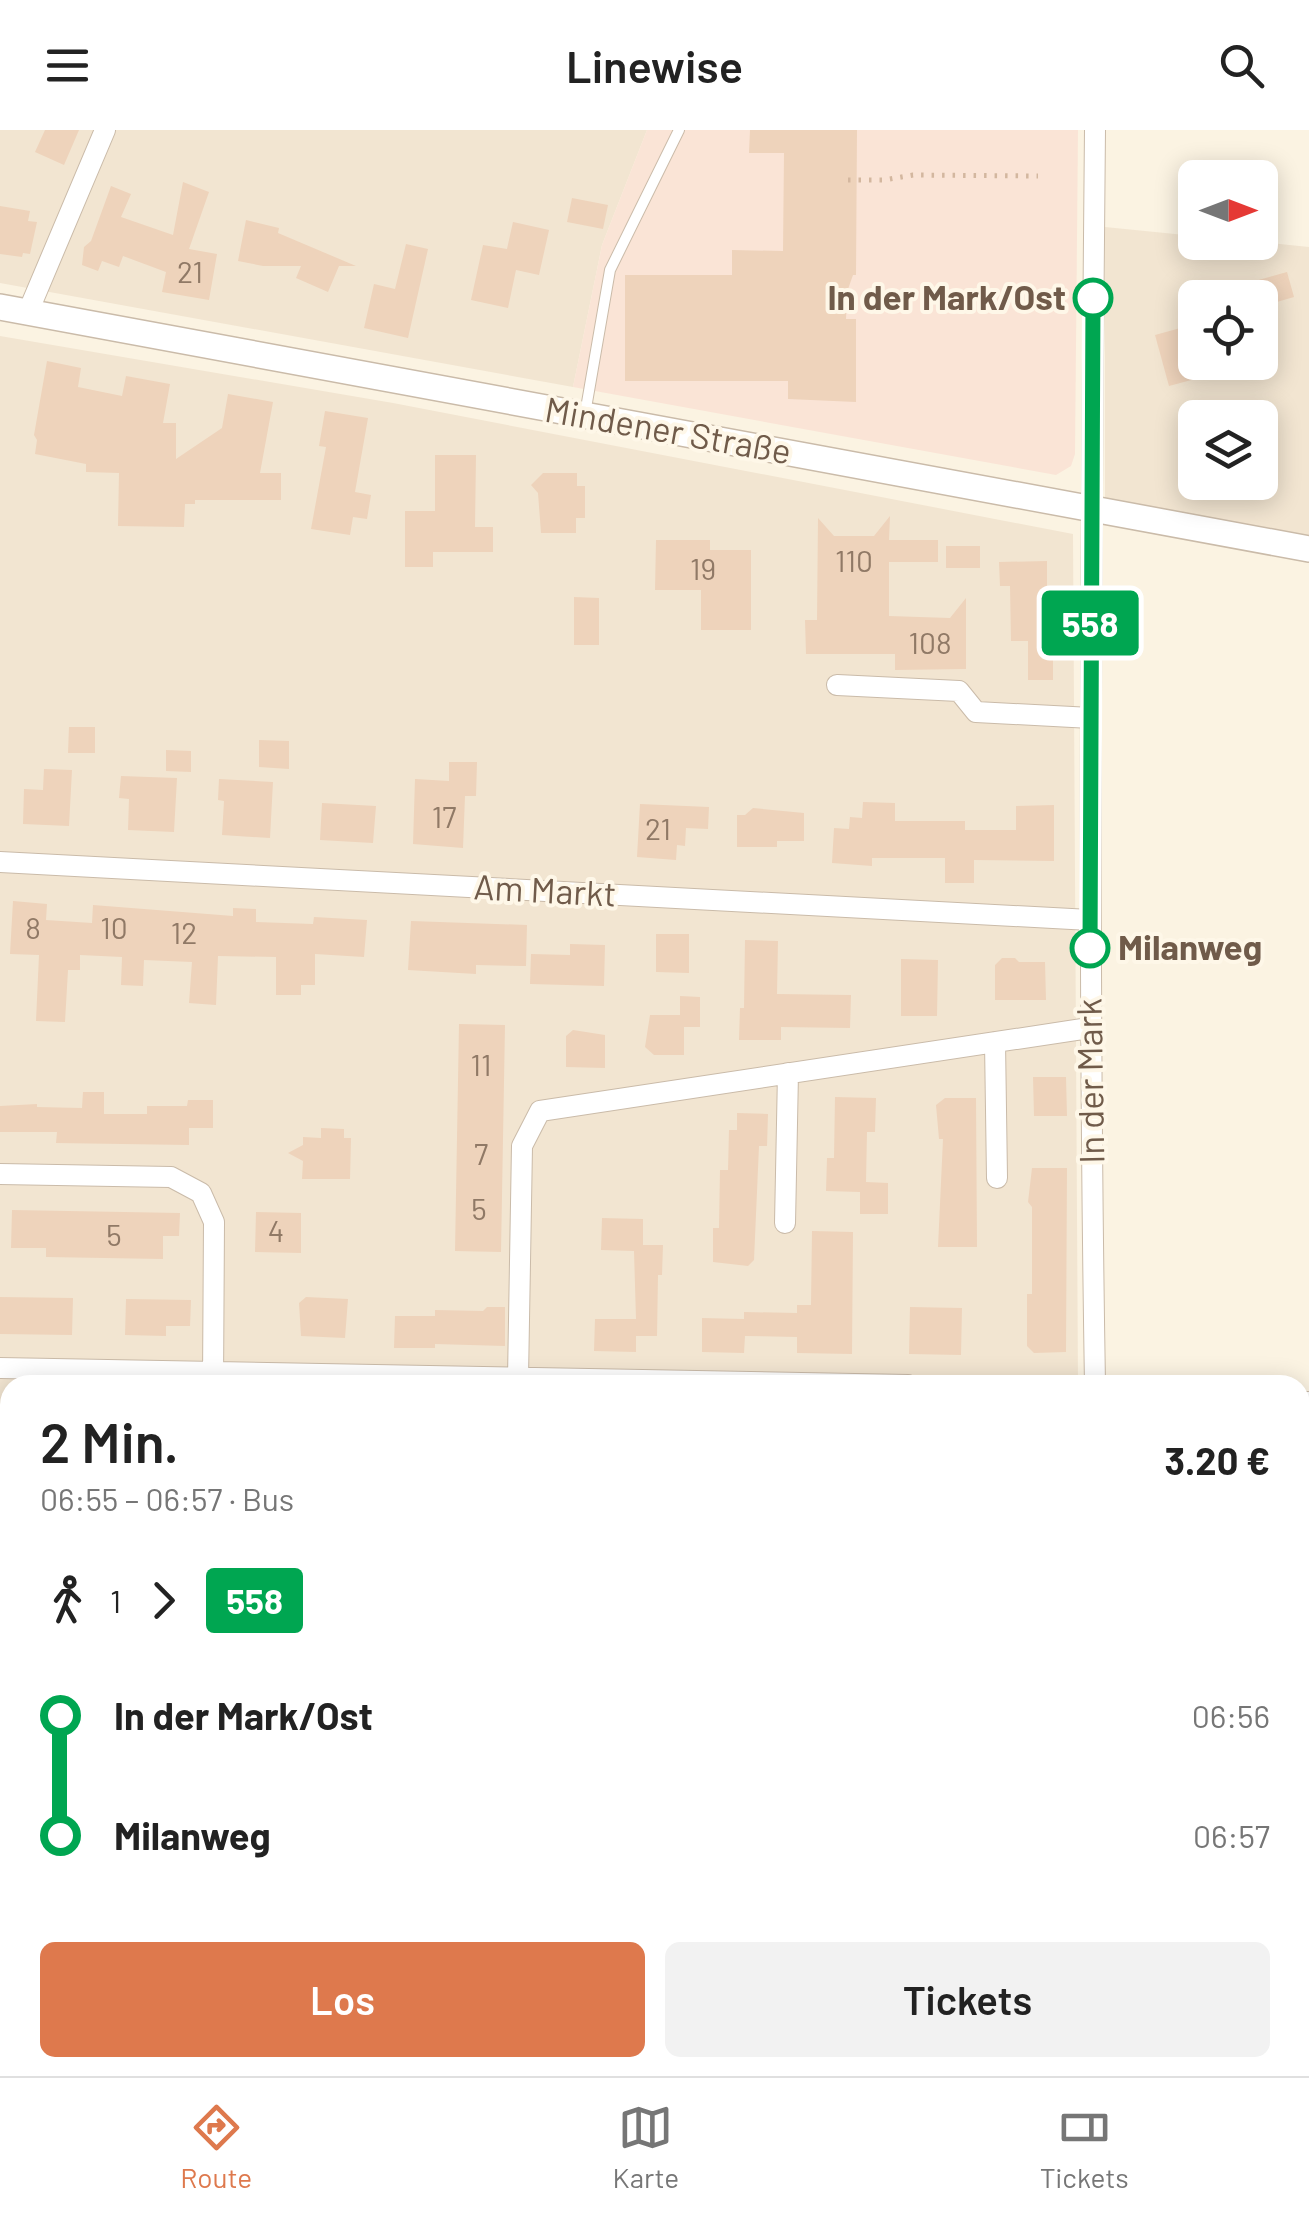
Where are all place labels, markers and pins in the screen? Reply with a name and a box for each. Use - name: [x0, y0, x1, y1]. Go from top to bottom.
- place label: In der Mark/Ost: [827, 275, 1066, 317]
- marker: In der Mark/Ost: [1074, 279, 1112, 317]
- place label: Milanweg: [1118, 925, 1262, 967]
- marker: Milanweg: [1071, 929, 1109, 967]

